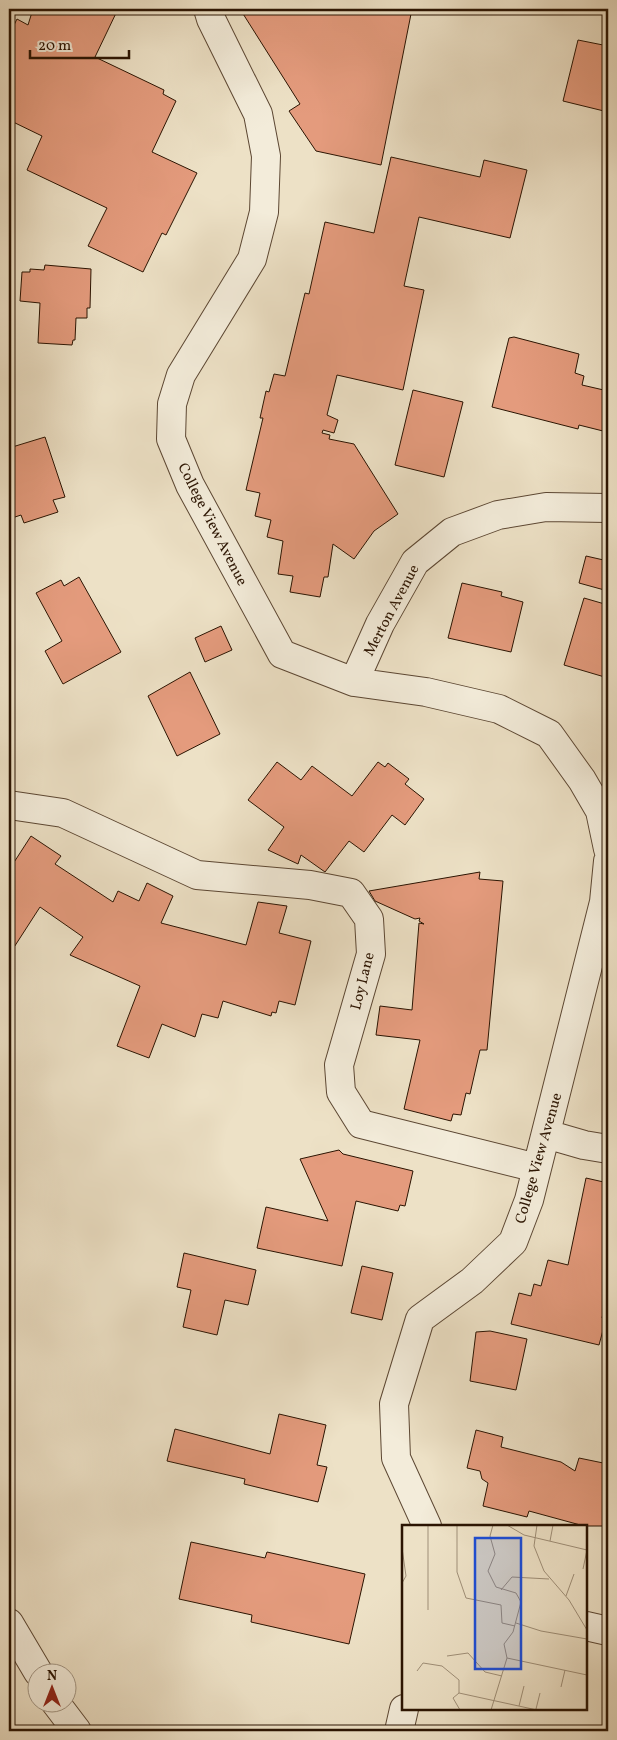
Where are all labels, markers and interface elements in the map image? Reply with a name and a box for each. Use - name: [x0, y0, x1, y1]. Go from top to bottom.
- scale bar: [30, 28, 129, 60]
- text: 20 m: [38, 36, 71, 57]
- street label: College View Avenue: [172, 460, 252, 590]
- street label: Merton Avenue: [359, 561, 425, 660]
- street label: Loy Lane: [346, 950, 381, 1012]
- street label: College View Avenue: [511, 1090, 568, 1226]
- inset map: [402, 1525, 587, 1710]
- north arrow: [28, 1662, 78, 1712]
- text: N: [47, 1667, 57, 1686]

